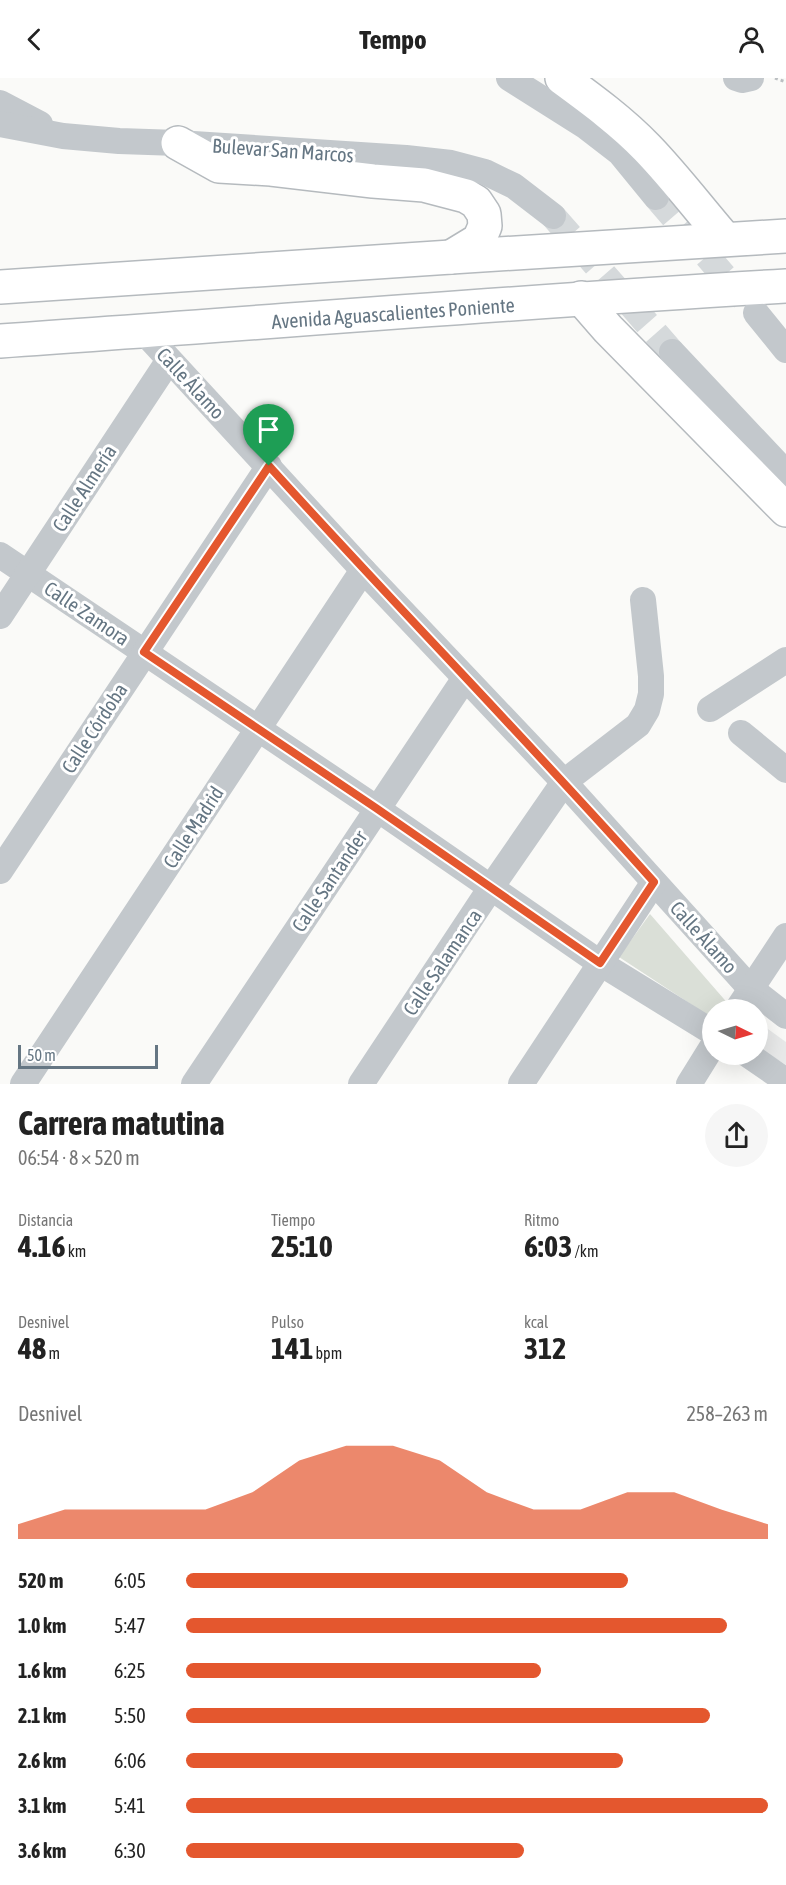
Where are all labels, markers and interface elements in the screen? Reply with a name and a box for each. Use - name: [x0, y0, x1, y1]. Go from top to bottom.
- icon: back: [18, 23, 51, 56]
- icon: person: [735, 23, 768, 56]
- text: Tempo: [359, 24, 427, 55]
- street label: Bulevar San Marcos: [212, 134, 354, 166]
- street label: Avenida Aguascalientes Poniente: [271, 293, 515, 333]
- street label: Calle Álamo: [152, 343, 230, 423]
- pin: [243, 404, 294, 466]
- icon: arrive: [252, 413, 285, 446]
- street label: Calle Almería: [47, 440, 121, 536]
- street label: Calle Zamora: [40, 576, 134, 650]
- street label: Calle Córdoba: [56, 679, 132, 777]
- street label: Calle Madrid: [158, 782, 228, 872]
- street label: Calle Santander: [287, 825, 372, 936]
- street label: Calle Álamo: [666, 896, 742, 978]
- street label: Calle Salamanca: [398, 905, 486, 1019]
- north arrow: [702, 999, 768, 1065]
- map controls: [702, 999, 768, 1065]
- scale bar: [18, 1042, 158, 1070]
- text: 50 m: [27, 1046, 56, 1064]
- text: Carrera matutina: [18, 1104, 225, 1142]
- button: share: [705, 1104, 768, 1167]
- text: 06:54 · 8 × 520 m: [18, 1146, 140, 1169]
- text: Distancia: [18, 1211, 73, 1229]
- text: Tiempo: [271, 1211, 315, 1229]
- text: Ritmo: [524, 1211, 559, 1229]
- text: 4.16: [18, 1229, 66, 1263]
- text: 25:10: [271, 1229, 333, 1263]
- text: 6:03: [524, 1229, 572, 1263]
- text: km: [66, 1242, 86, 1260]
- text: /km: [572, 1242, 598, 1260]
- text: Desnivel: [18, 1313, 69, 1331]
- text: Pulso: [271, 1313, 304, 1331]
- text: kcal: [524, 1313, 548, 1331]
- text: 48: [18, 1331, 46, 1365]
- text: 141: [271, 1331, 313, 1365]
- text: 312: [524, 1331, 566, 1365]
- text: m: [46, 1344, 60, 1362]
- text: bpm: [313, 1344, 342, 1362]
- text: Desnivel: [18, 1402, 82, 1425]
- text: 258–263 m: [686, 1402, 768, 1425]
- text: 520 m: [18, 1569, 63, 1592]
- text: 6:05: [114, 1569, 146, 1592]
- text: 1.0 km: [18, 1614, 66, 1637]
- text: 5:47: [114, 1614, 146, 1637]
- text: 1.6 km: [18, 1659, 66, 1682]
- text: 6:25: [114, 1659, 146, 1682]
- text: 2.1 km: [18, 1704, 66, 1727]
- text: 5:50: [114, 1704, 146, 1727]
- text: 2.6 km: [18, 1749, 66, 1772]
- text: 6:06: [114, 1749, 146, 1772]
- text: 3.1 km: [18, 1794, 66, 1817]
- text: 5:41: [114, 1794, 146, 1817]
- text: 3.6 km: [18, 1839, 66, 1862]
- text: 6:30: [114, 1839, 146, 1862]

